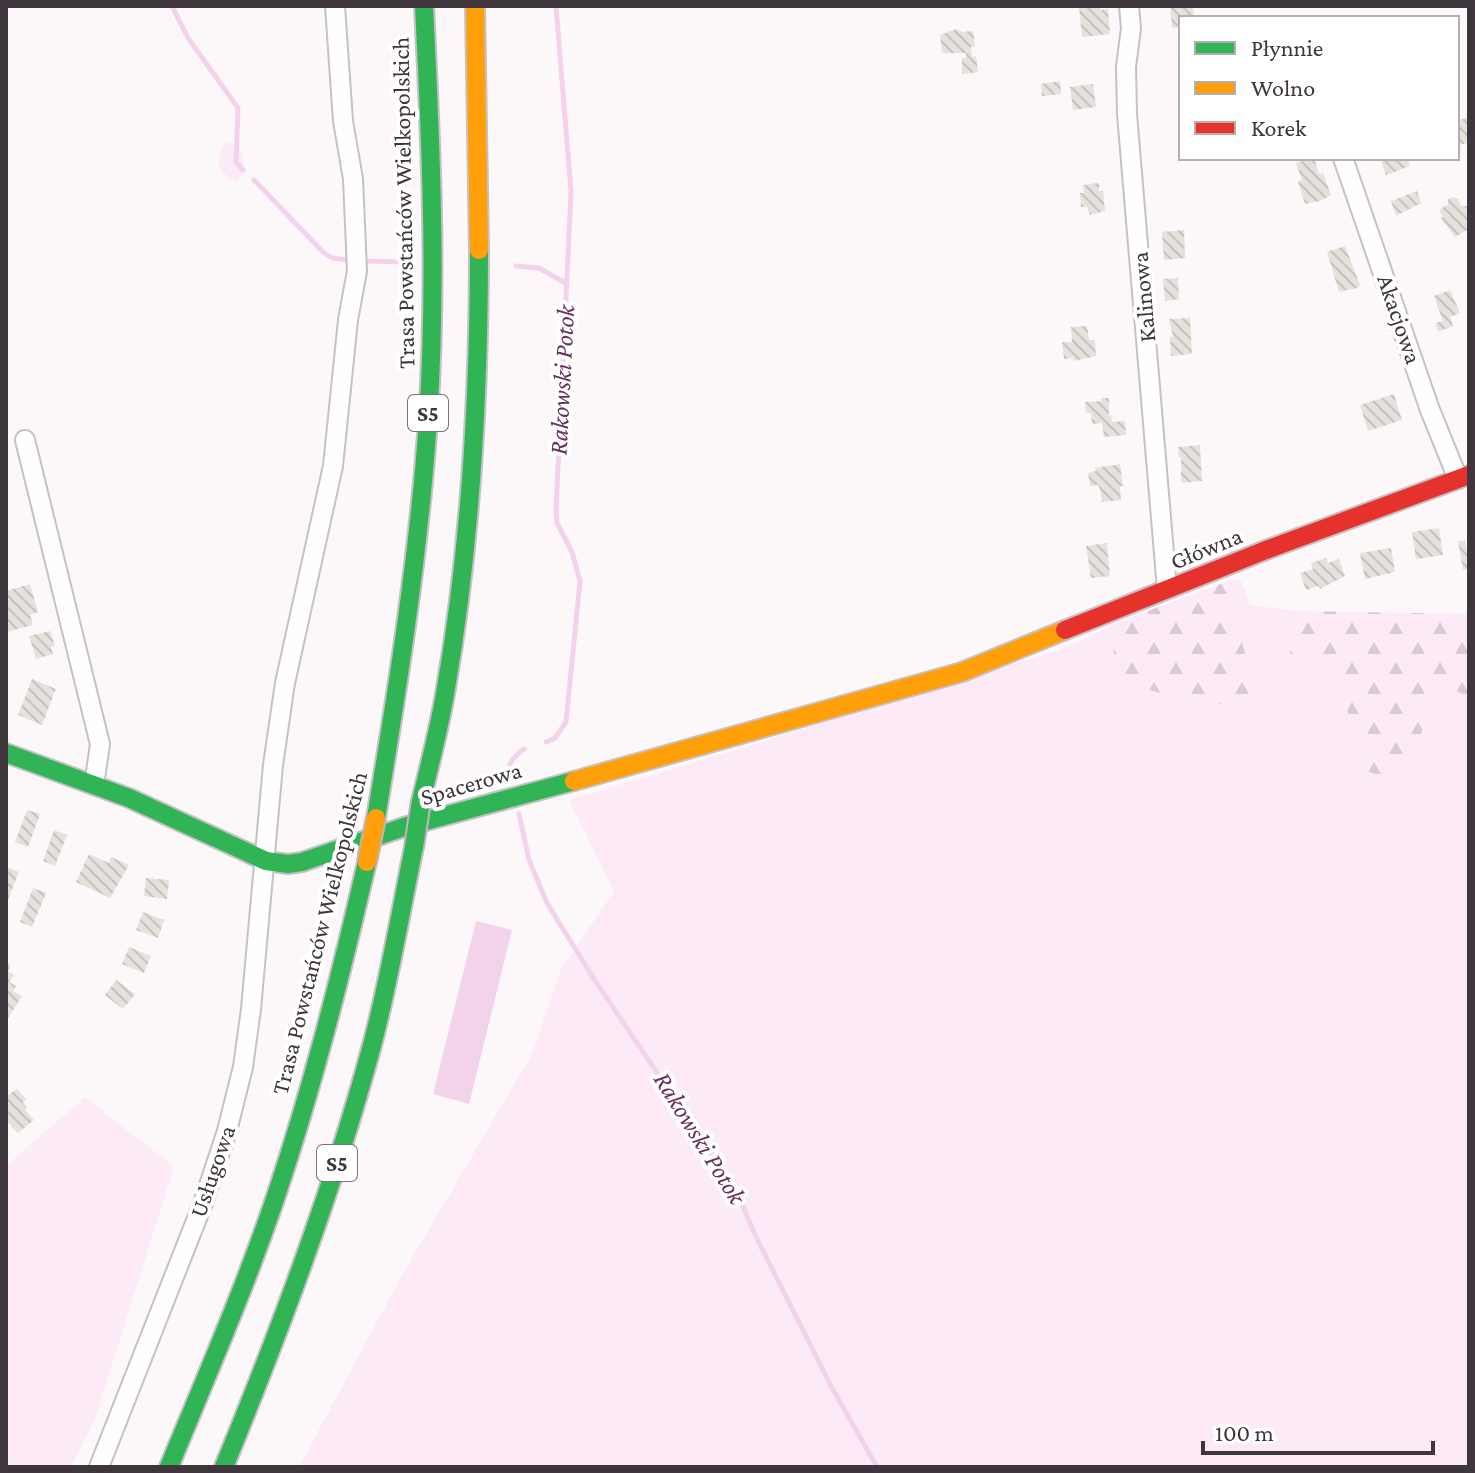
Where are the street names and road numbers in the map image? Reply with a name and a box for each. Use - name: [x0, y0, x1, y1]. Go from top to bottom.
- street label: Trasa Powstańców Wielkopolskich: [387, 37, 419, 369]
- street label: Kalinowa: [1126, 251, 1160, 343]
- street label: Akacjowa: [1372, 271, 1428, 367]
- road number: S5: [408, 395, 448, 431]
- street label: Główna: [1166, 521, 1246, 575]
- street label: Spacerowa: [417, 756, 525, 810]
- street label: Trasa Powstańców Wielkopolskich: [266, 769, 372, 1097]
- street label: Usługowa: [184, 1121, 240, 1221]
- road number: S5: [317, 1145, 357, 1181]

